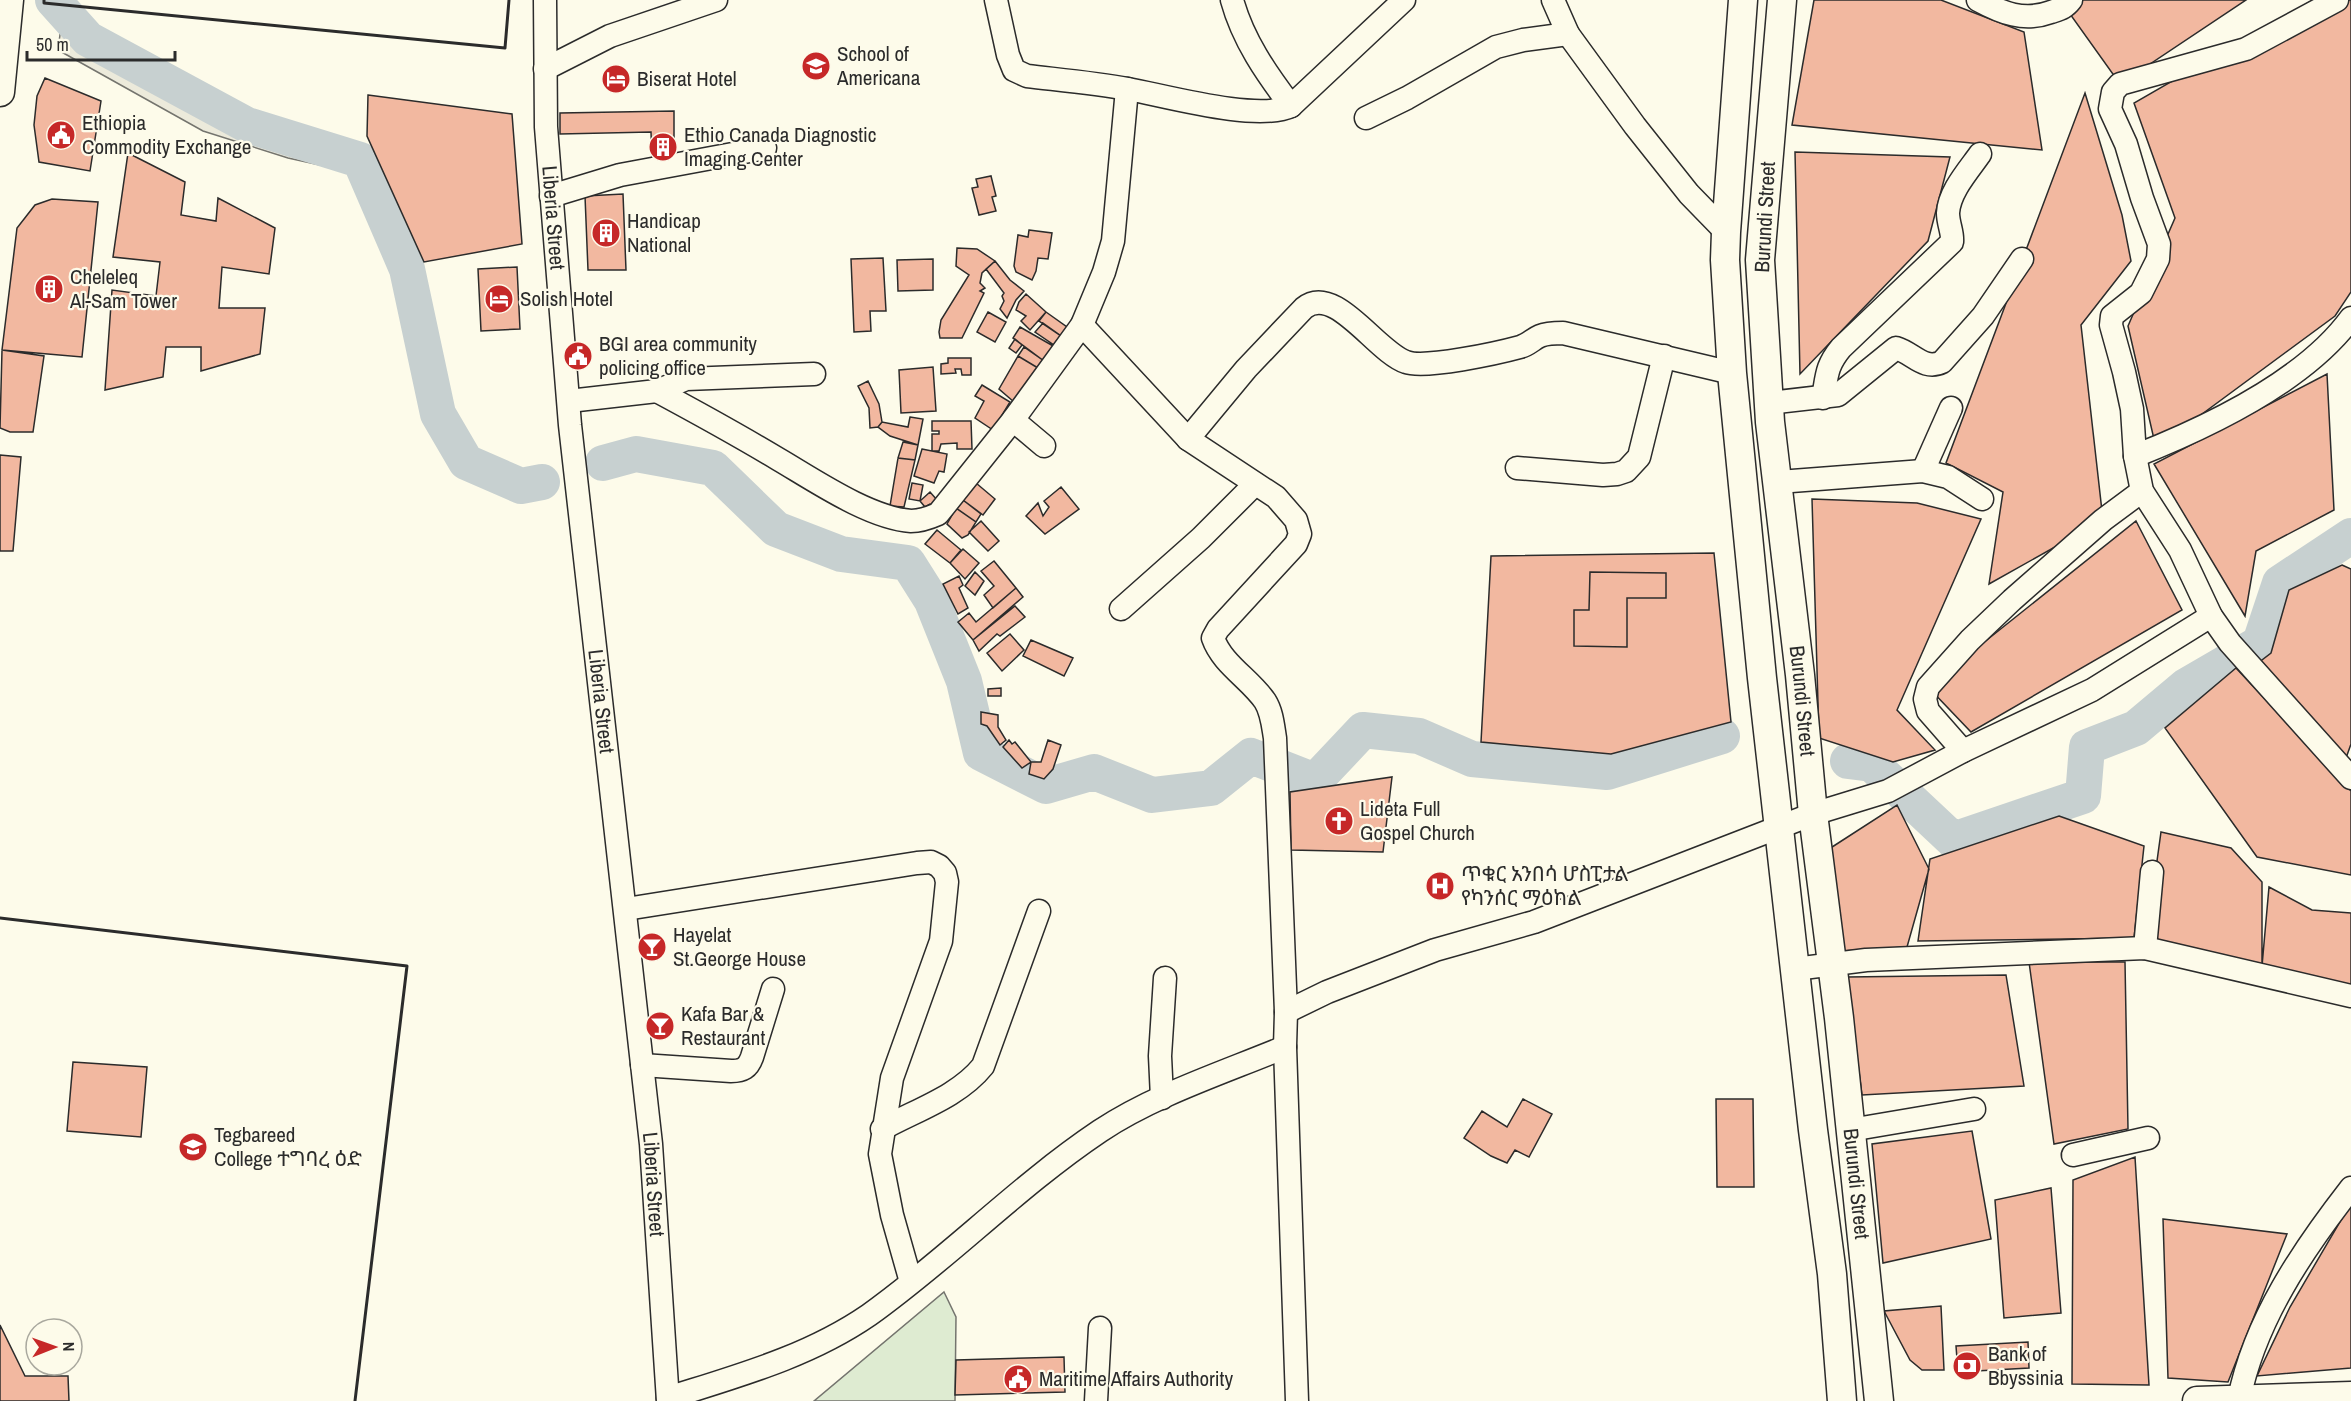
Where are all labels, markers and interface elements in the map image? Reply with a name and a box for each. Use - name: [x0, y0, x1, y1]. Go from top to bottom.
- scale bar: [27, 24, 176, 62]
- text: 50 m: [36, 32, 69, 57]
- place label: School of Americana: [836, 39, 921, 92]
- school or university icon: School of Americana: [800, 50, 832, 82]
- hotel icon: Biserat Hotel: [600, 63, 632, 95]
- place label: Biserat Hotel: [637, 64, 737, 93]
- place label: Ethiopia Commodity Exchange: [82, 108, 251, 161]
- public building icon: Ethiopia Commodity Exchange: [45, 119, 77, 151]
- place label: Ethio Canada Diagnostic Imaging Center: [684, 120, 876, 173]
- building icon: Ethio Canada Diagnostic Imaging Center: [647, 131, 679, 163]
- street label: Burundi Street: [1747, 161, 1782, 273]
- street label: Liberia Street: [535, 164, 572, 271]
- place label: Handicap National: [627, 206, 701, 259]
- building icon: Handicap National: [590, 217, 622, 249]
- place label: Cheleleq Al-Sam Tower: [69, 262, 177, 315]
- building icon: Cheleleq Al-Sam Tower: [33, 273, 65, 305]
- hotel icon: Solish Hotel: [483, 283, 515, 315]
- place label: Solish Hotel: [520, 284, 613, 313]
- place label: BGI area community policing office: [599, 329, 757, 382]
- public building icon: BGI area community policing office: [562, 340, 594, 372]
- street label: Burundi Street: [1783, 644, 1823, 758]
- street label: Liberia Street: [581, 648, 622, 755]
- place label: Lideta Full Gospel Church: [1360, 794, 1475, 847]
- church icon: Lideta Full Gospel Church: [1323, 805, 1355, 837]
- place label: ጥቁር አንበሳ ሆስፒታል የካንሰር ማዕከል: [1461, 859, 1629, 912]
- hospital icon: ጥቁር አንበሳ ሆስፒታል የካንሰር ማዕከል: [1424, 870, 1456, 902]
- place label: Hayelat St.George House: [673, 920, 806, 973]
- bar icon: Hayelat St.George House: [636, 931, 668, 963]
- place label: Kafa Bar & Restaurant: [681, 999, 765, 1052]
- bar icon: Kafa Bar & Restaurant: [644, 1010, 676, 1042]
- place label: Tegbareed College ተግባረ ዕድ: [214, 1120, 362, 1173]
- street label: Burundi Street: [1837, 1127, 1877, 1241]
- school or university icon: Tegbareed College ተግባረ ዕድ: [177, 1131, 209, 1163]
- street label: Liberia Street: [636, 1131, 672, 1238]
- north arrow: [24, 1317, 84, 1377]
- place label: Bank of Bbyssinia: [1988, 1339, 2064, 1392]
- text: N: [58, 1342, 80, 1352]
- bank icon: Bank of Bbyssinia: [1951, 1350, 1983, 1382]
- public building icon: Maritime Affairs Authority: [1002, 1363, 1034, 1395]
- place label: Maritime Affairs Authority: [1039, 1364, 1233, 1393]

